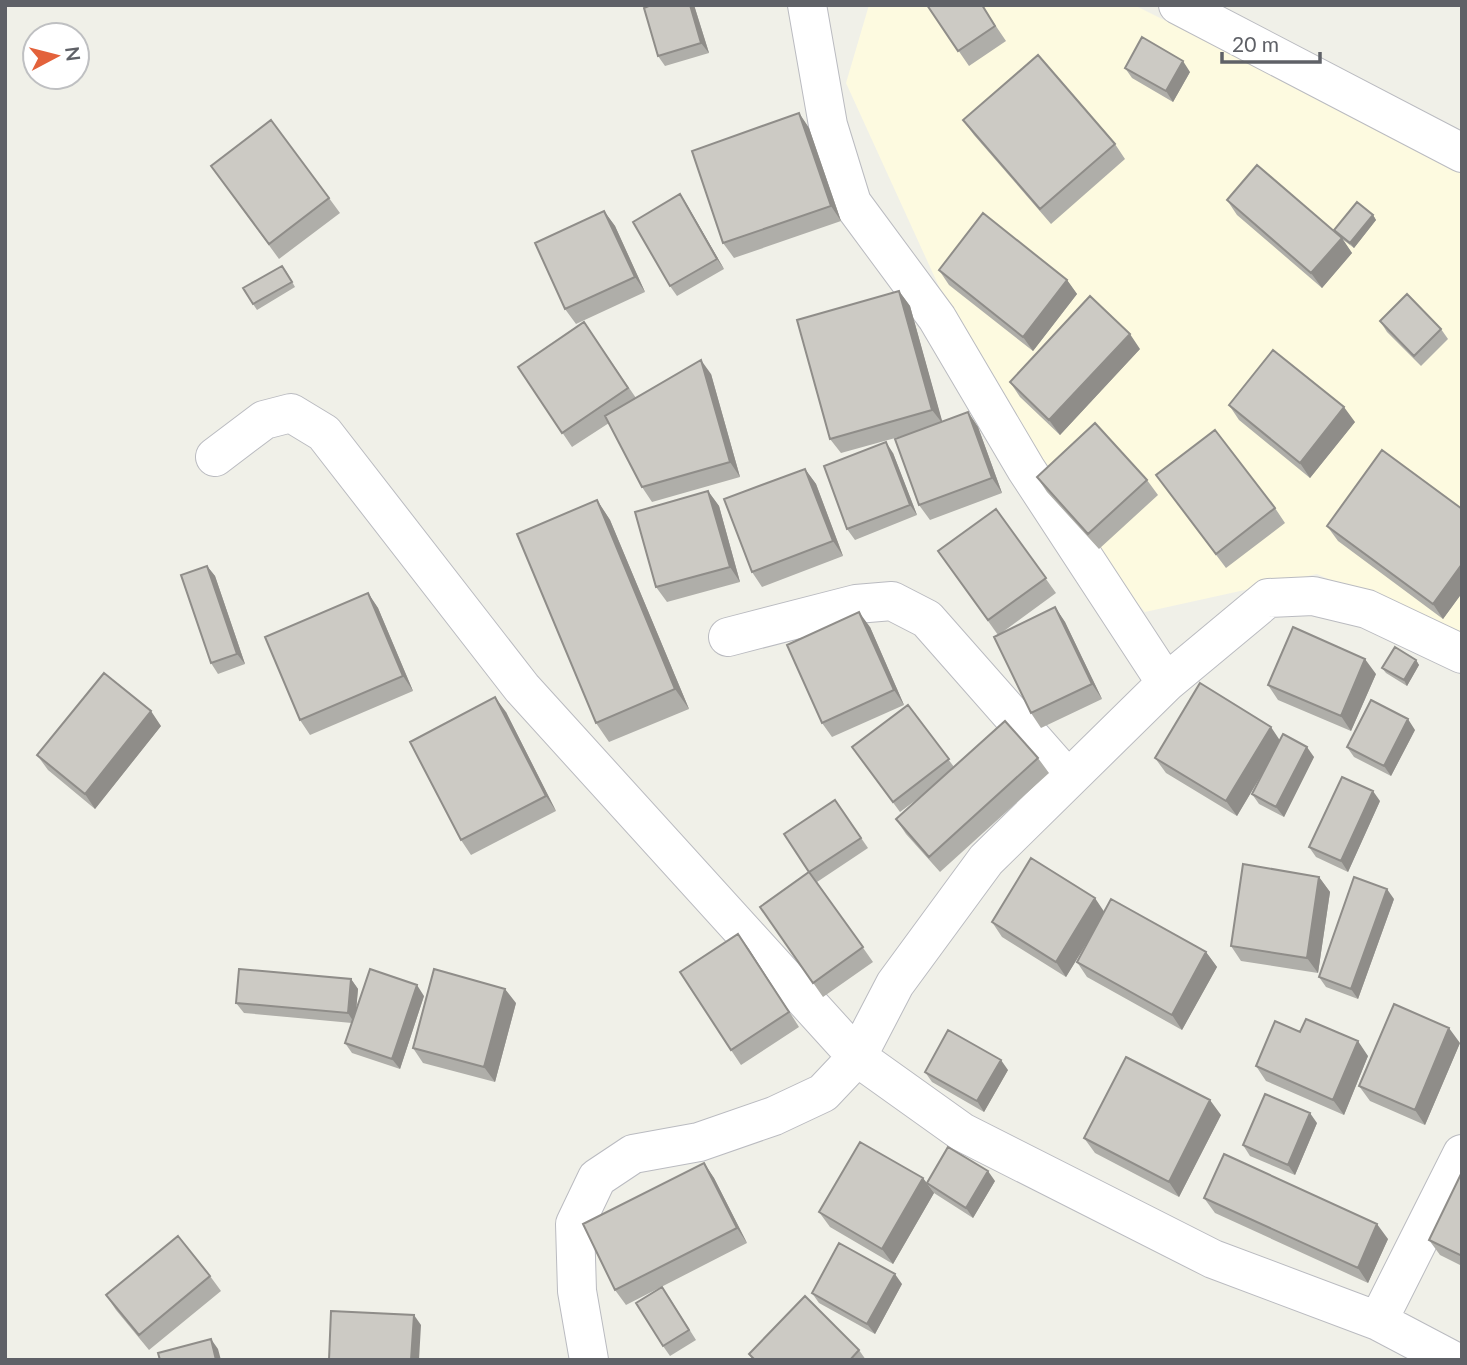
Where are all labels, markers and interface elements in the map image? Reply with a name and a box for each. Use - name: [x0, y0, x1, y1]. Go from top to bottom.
- north arrow: [21, 21, 91, 91]
- scale bar: [1222, 21, 1320, 65]
- text: 20 m: [1232, 31, 1279, 56]
- text: N: [61, 45, 86, 63]

